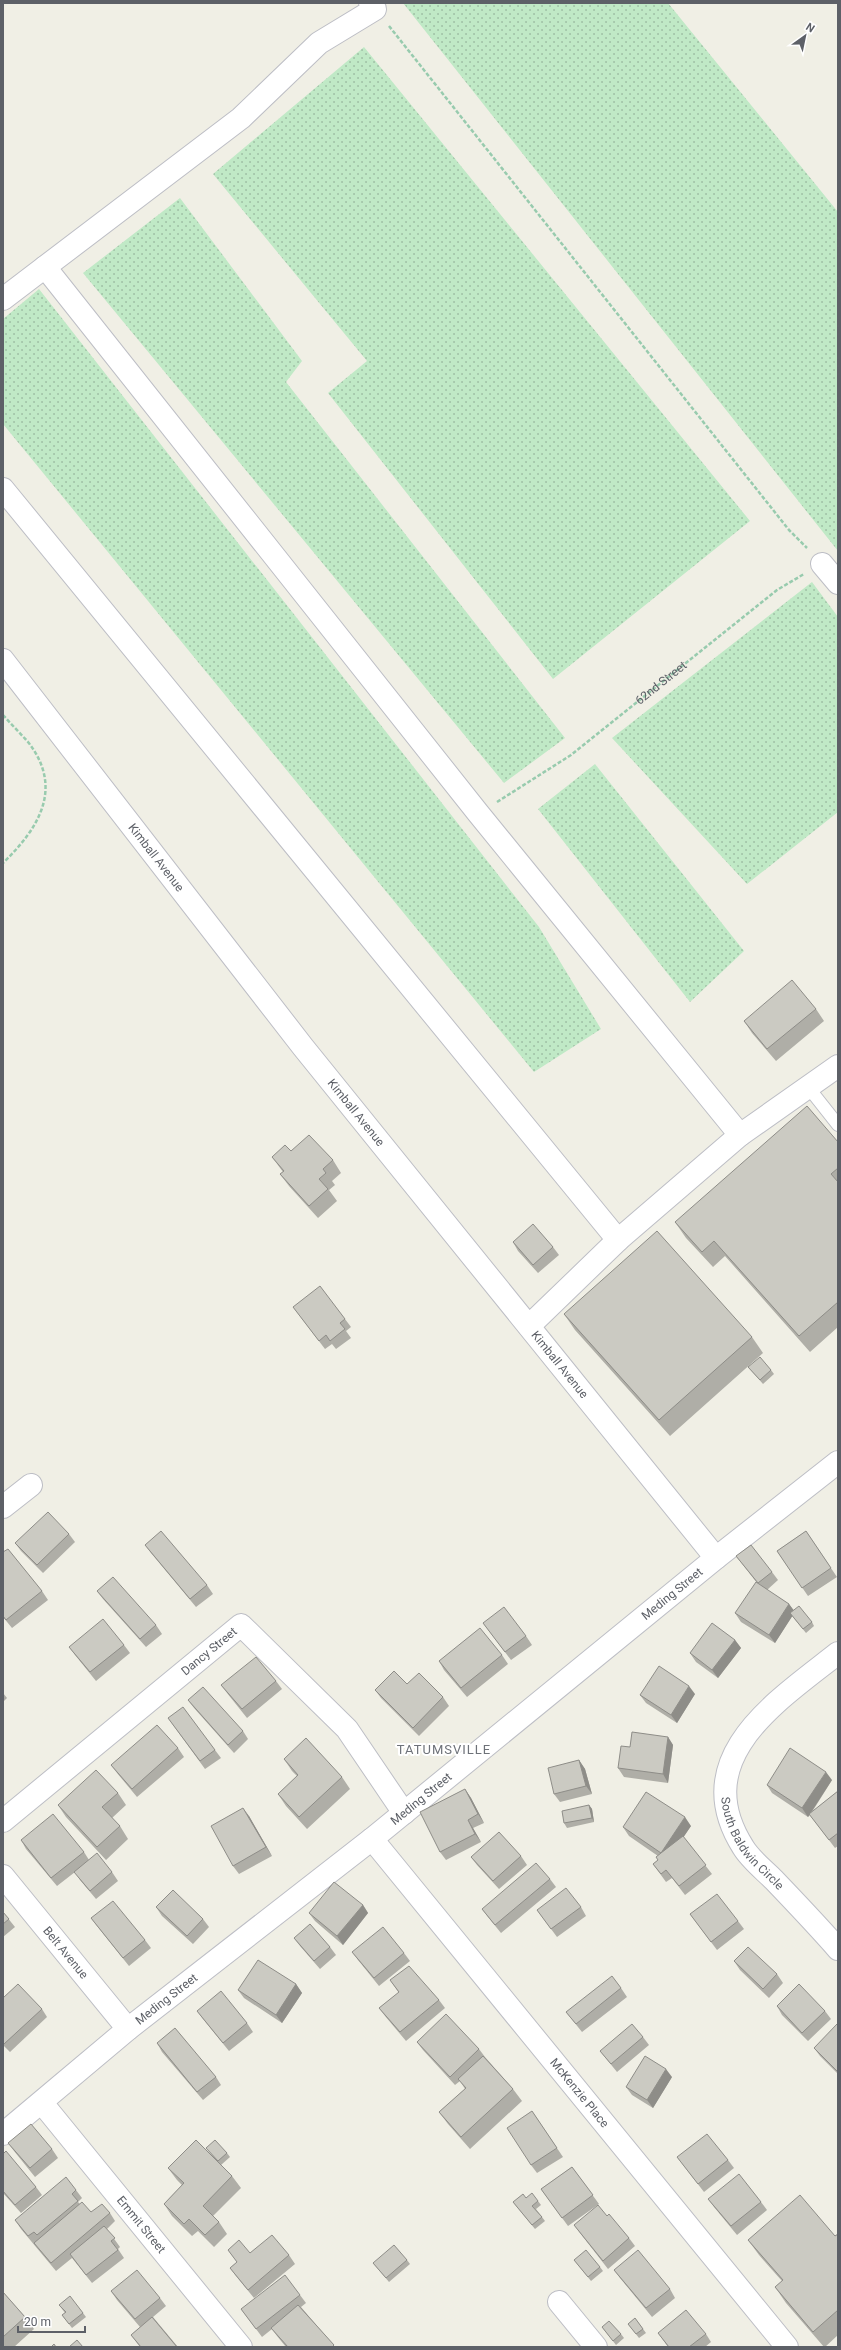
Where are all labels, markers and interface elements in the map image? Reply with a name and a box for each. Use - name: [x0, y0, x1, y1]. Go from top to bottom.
- north arrow: [785, 16, 825, 56]
- text: N: [803, 20, 817, 36]
- street label: 62nd Street: [633, 658, 689, 708]
- street label: Kimball Avenue: [125, 821, 187, 894]
- street label: Kimball Avenue: [325, 1076, 387, 1149]
- street label: Kimball Avenue: [528, 1328, 591, 1401]
- street label: Meding Street: [639, 1565, 705, 1623]
- street label: Dancy Street: [179, 1624, 240, 1678]
- district label: TATUMSVILLE: [397, 1742, 491, 1757]
- street label: Meding Street: [388, 1770, 455, 1828]
- street label: South Baldwin Circle: [718, 1796, 787, 1893]
- street label: Belt Avenue: [40, 1924, 91, 1981]
- street label: Meding Street: [133, 1971, 200, 2028]
- street label: McKenzie Place: [547, 2056, 612, 2130]
- street label: Emmit Street: [114, 2193, 169, 2256]
- scale bar: [18, 2308, 85, 2334]
- text: 20 m: [24, 2315, 51, 2329]

